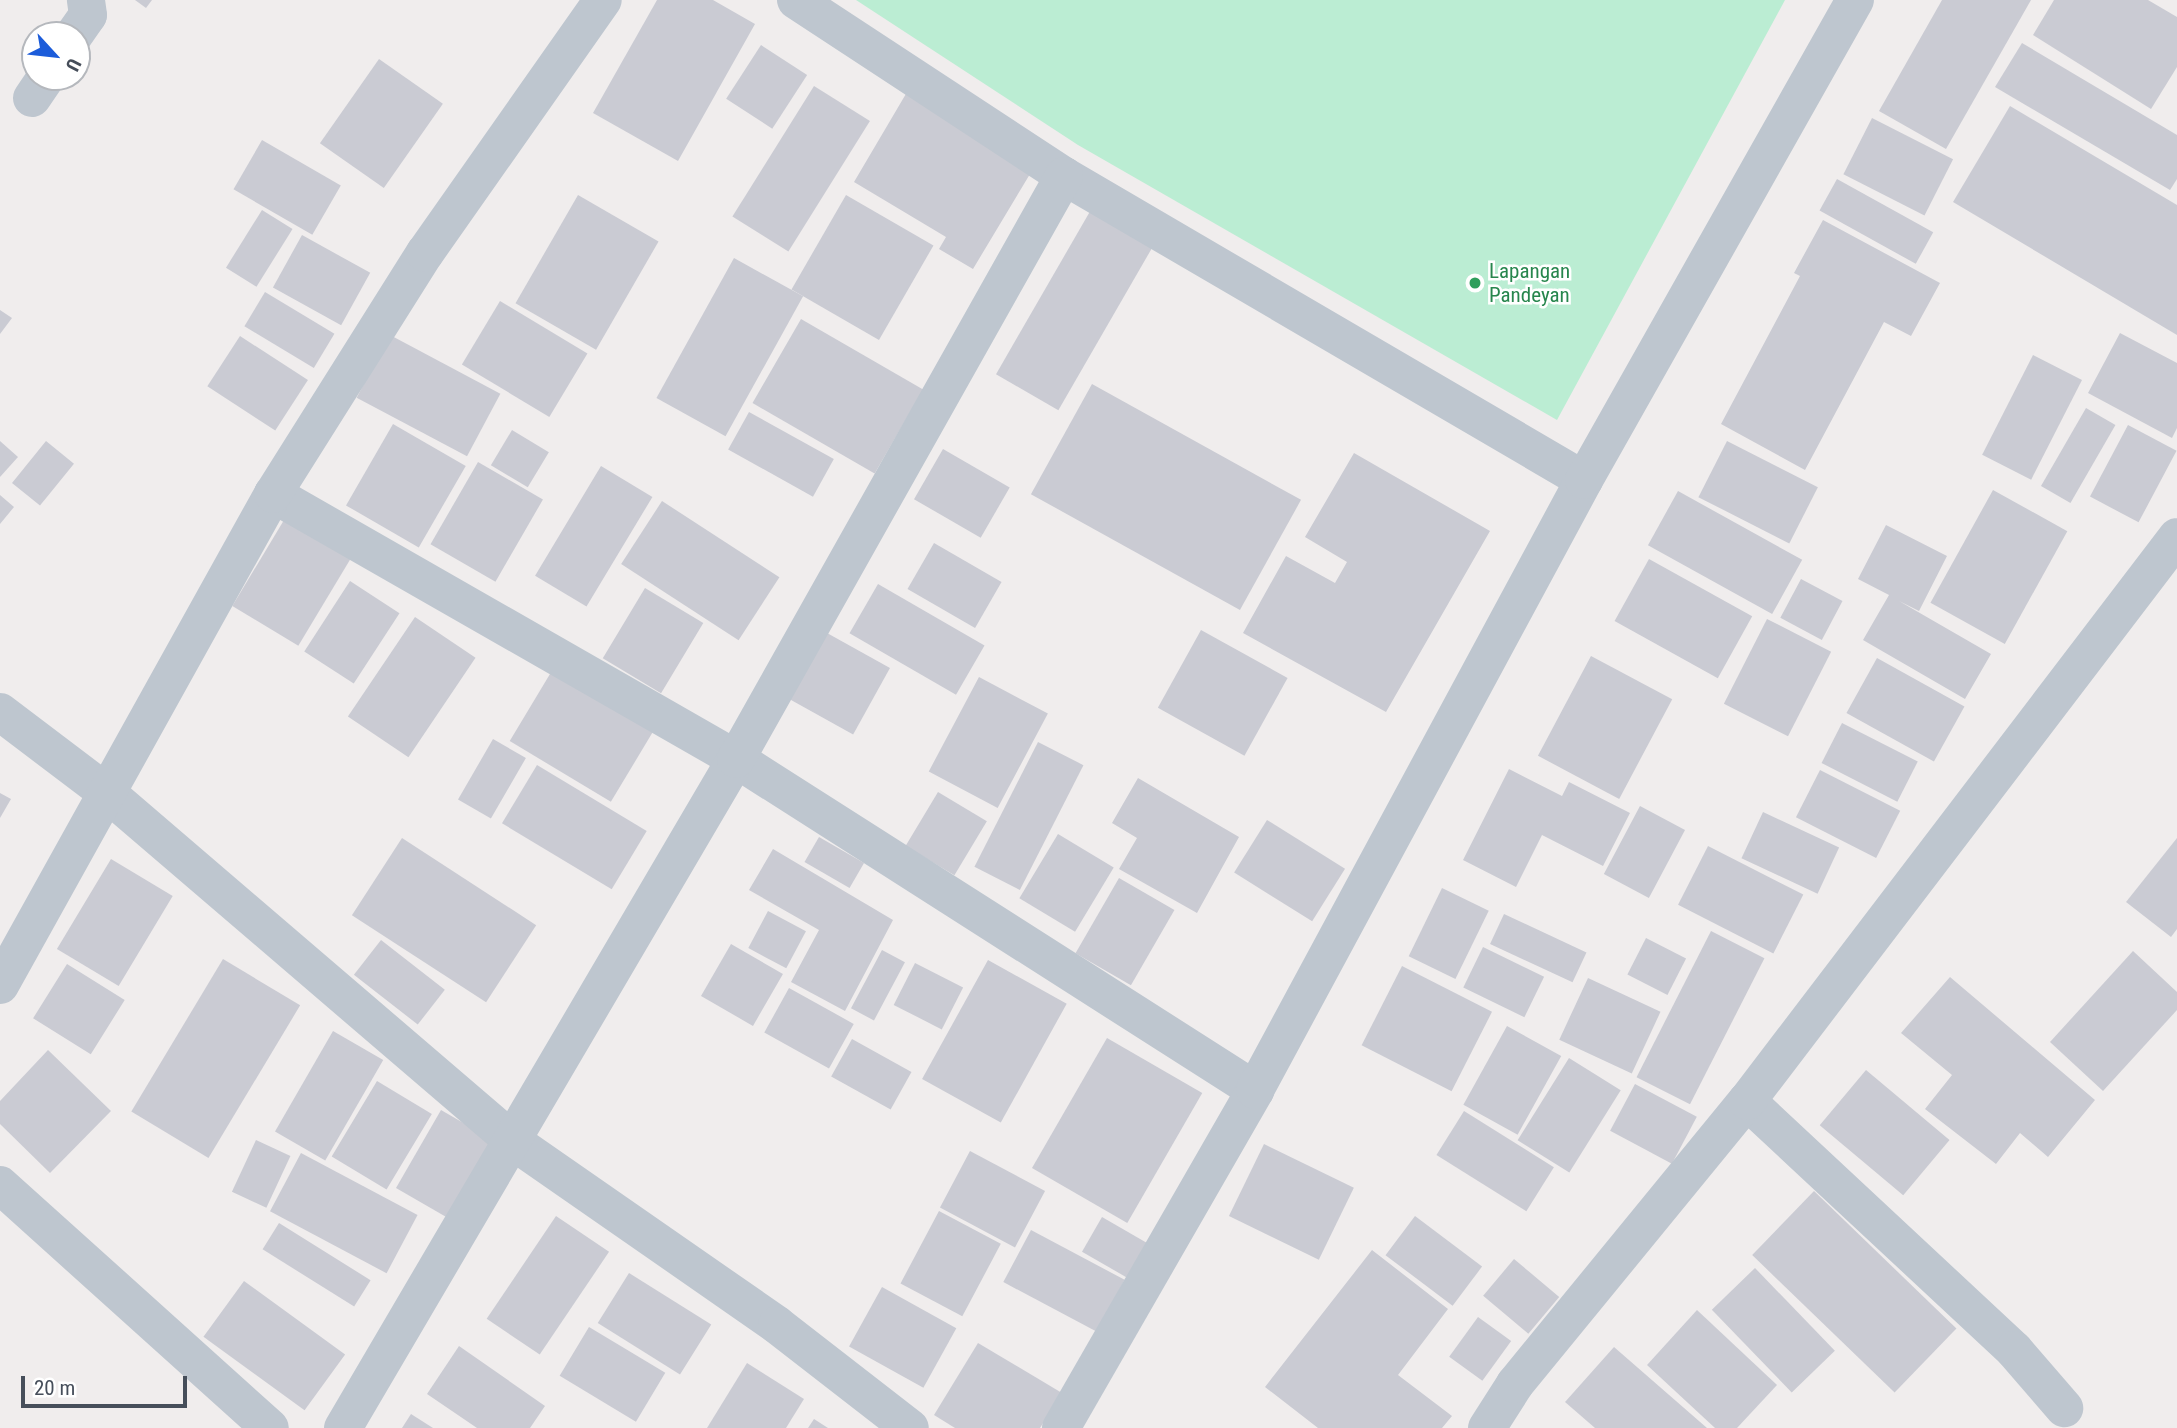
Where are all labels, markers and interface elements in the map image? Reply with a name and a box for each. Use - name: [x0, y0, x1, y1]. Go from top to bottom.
- north arrow: [21, 21, 91, 91]
- text: U: [61, 55, 86, 75]
- place label: Lapangan Pandeyan: [1489, 258, 1570, 308]
- marker: Lapangan Pandeyan: [1467, 275, 1483, 291]
- scale bar: [24, 1362, 191, 1406]
- text: 20 m: [34, 1376, 75, 1400]

